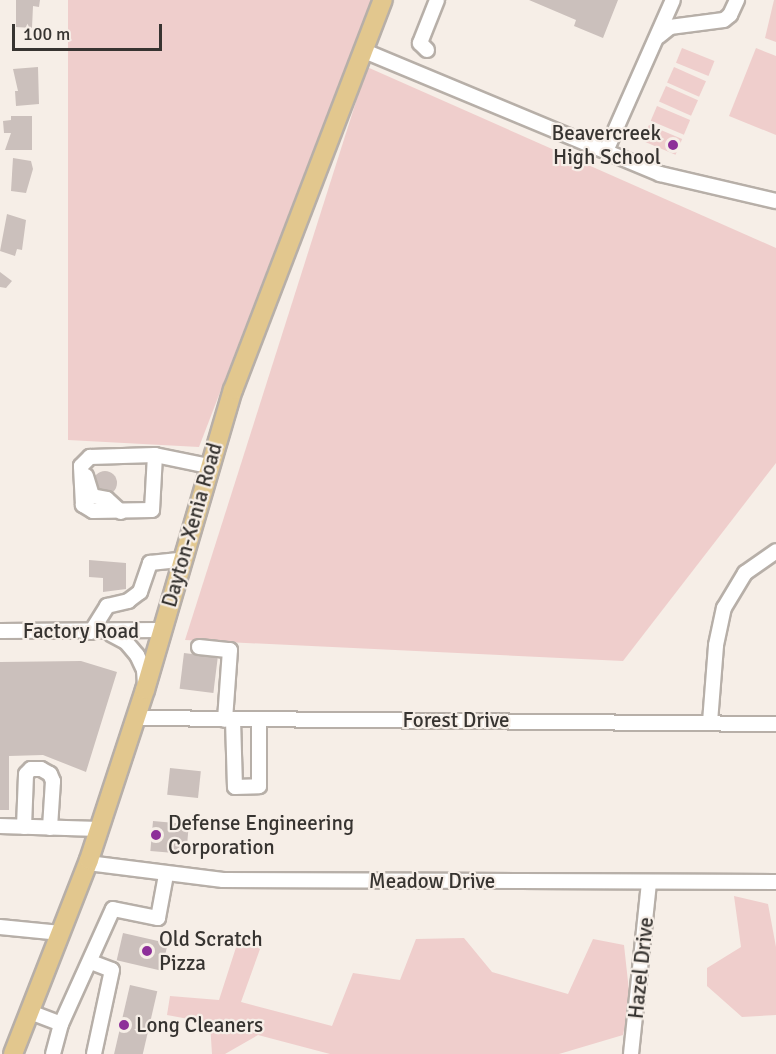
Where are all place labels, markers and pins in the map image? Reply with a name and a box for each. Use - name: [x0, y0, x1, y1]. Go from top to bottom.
- place label: Beavercreek High School: [552, 120, 661, 170]
- marker: Beavercreek High School: [666, 138, 680, 152]
- place label: Defense Engineering Corporation: [168, 810, 354, 860]
- marker: Defense Engineering Corporation: [149, 828, 163, 842]
- place label: Old Scratch Pizza: [159, 926, 263, 976]
- marker: Old Scratch Pizza: [140, 944, 154, 958]
- place label: Long Cleaners: [136, 1012, 263, 1038]
- marker: Long Cleaners: [117, 1018, 131, 1032]

